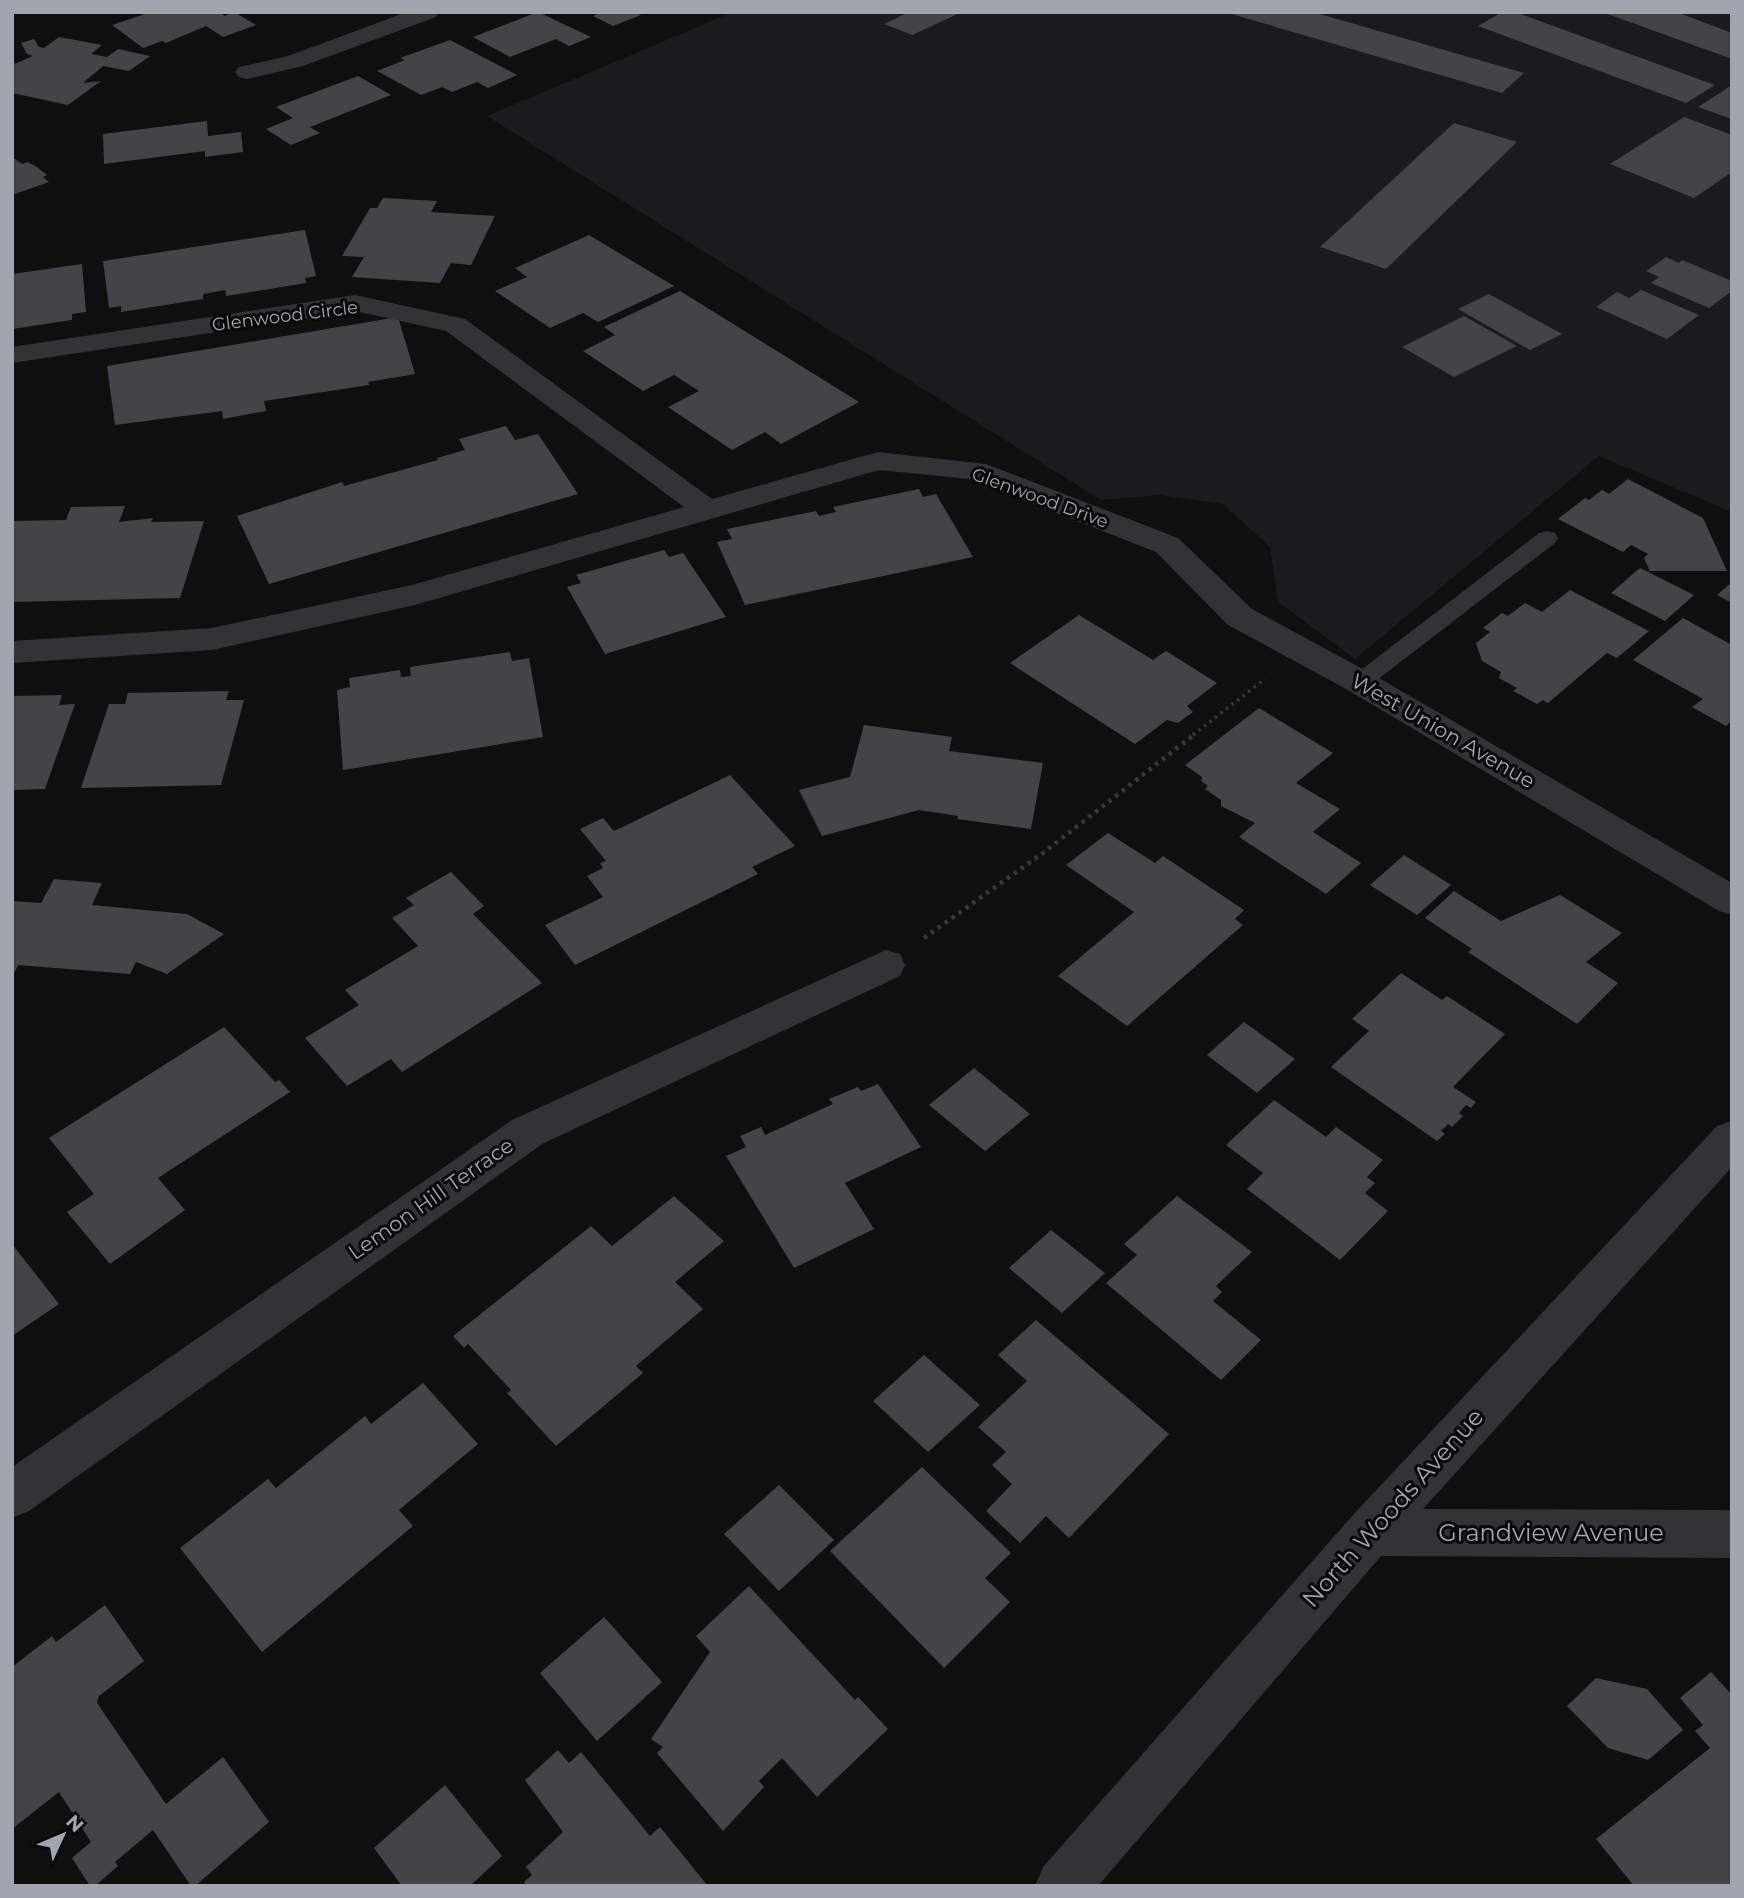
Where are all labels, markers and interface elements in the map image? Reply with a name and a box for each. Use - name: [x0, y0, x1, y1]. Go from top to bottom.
- street label: Glenwood Circle: [211, 296, 359, 336]
- street label: Glenwood Drive: [969, 463, 1111, 533]
- street label: West Union Avenue: [1347, 668, 1539, 793]
- street label: Lemon Hill Terrace: [343, 1132, 518, 1265]
- street label: North Woods Avenue: [1296, 1402, 1489, 1613]
- street label: Grandview Avenue: [1438, 1518, 1664, 1547]
- north arrow: [28, 1800, 98, 1870]
- text: N: [61, 1810, 88, 1837]

